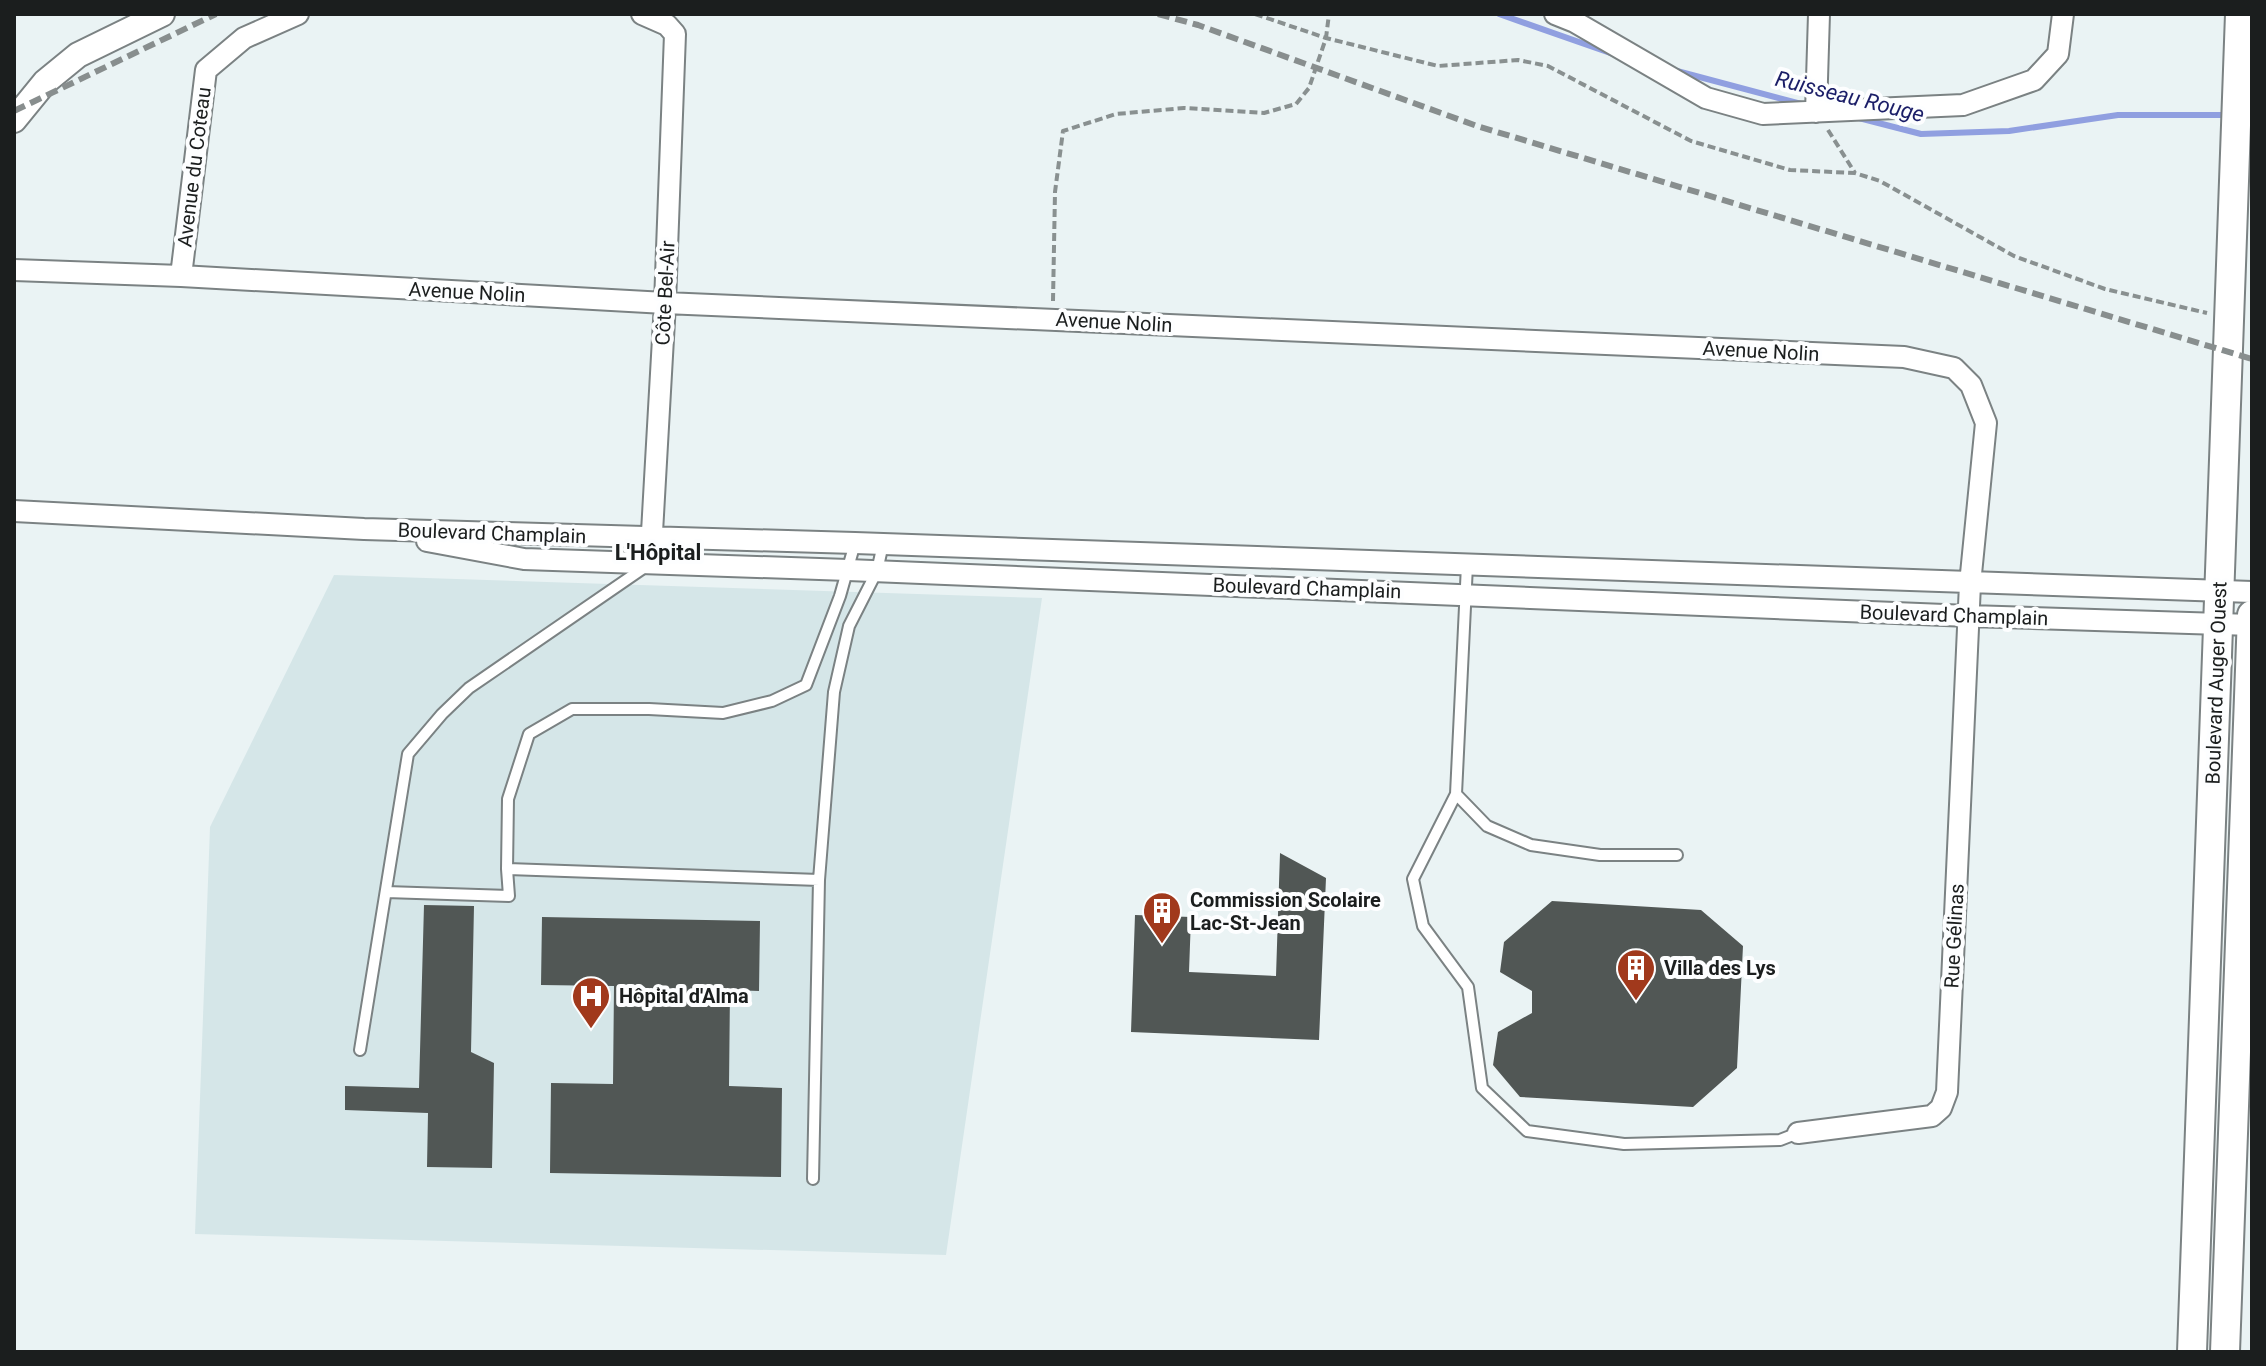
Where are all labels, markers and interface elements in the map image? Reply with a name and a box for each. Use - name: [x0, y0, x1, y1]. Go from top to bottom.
- water label: Ruisseau Rouge: [1773, 66, 1927, 127]
- street label: Avenue du Coteau: [172, 86, 216, 248]
- street label: Côte Bel-Air: [650, 240, 680, 346]
- street label: Avenue Nolin: [408, 277, 526, 307]
- street label: Avenue Nolin: [1055, 307, 1173, 337]
- street label: Avenue Nolin: [1702, 336, 1820, 366]
- street label: Boulevard Champlain: [397, 518, 587, 548]
- district label: L'Hôpital: [615, 540, 701, 565]
- street label: Boulevard Champlain: [1212, 573, 1402, 603]
- street label: Boulevard Auger Ouest: [2200, 581, 2232, 785]
- street label: Boulevard Champlain: [1859, 600, 2049, 630]
- street label: Rue Gélinas: [1939, 883, 1969, 989]
- place label: Commission Scolaire Lac-St-Jean: [1190, 888, 1381, 935]
- building icon: Commission Scolaire Lac-St-Jean: [1141, 890, 1183, 945]
- building icon: Villa des Lys: [1615, 947, 1657, 1002]
- place label: Villa des Lys: [1664, 956, 1776, 980]
- hospital icon: Hôpital d'Alma: [570, 975, 612, 1030]
- place label: Hôpital d'Alma: [619, 984, 749, 1008]

